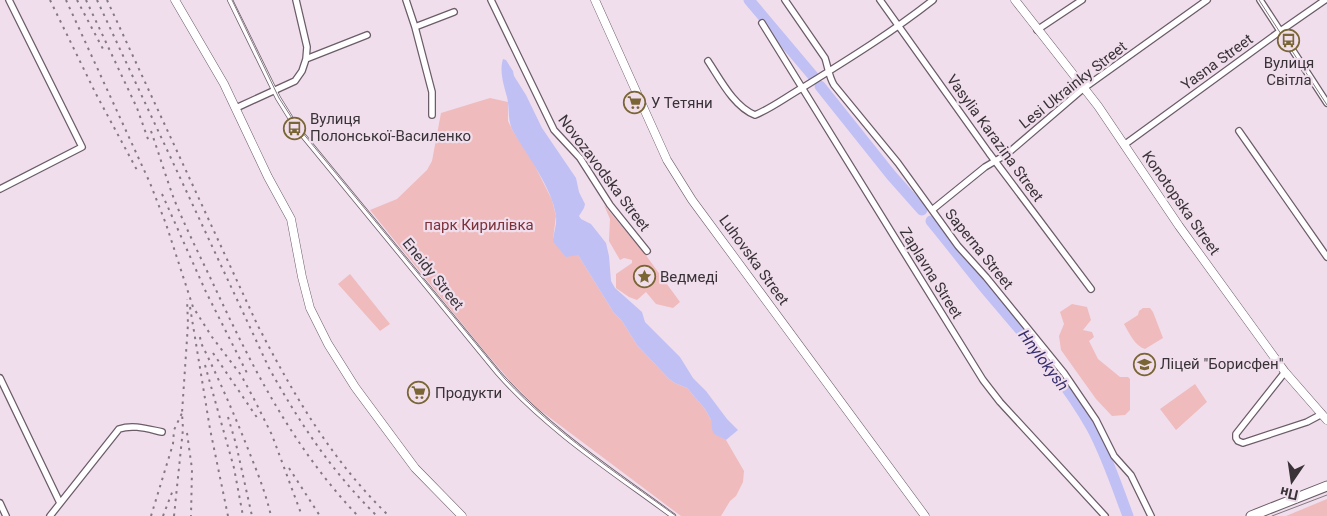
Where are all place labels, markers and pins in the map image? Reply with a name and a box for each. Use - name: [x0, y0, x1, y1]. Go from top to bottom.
- bus stop icon: Вулиця Світла: [1277, 28, 1301, 52]
- place label: Вулиця Світла: [1264, 54, 1314, 89]
- supermarket icon: У Тетяни: [623, 91, 647, 115]
- place label: У Тетяни: [651, 94, 713, 112]
- place label: Вулиця Полонської-Василенко: [310, 110, 471, 145]
- bus stop icon: Вулиця Полонської-Василенко: [282, 116, 306, 140]
- place icon: Ведмеді: [632, 265, 656, 289]
- place label: Ведмеді: [660, 268, 718, 286]
- school or university icon: Ліцей "Борисфен": [1132, 352, 1156, 376]
- place label: Ліцей "Борисфен": [1160, 355, 1284, 373]
- supermarket icon: Продукти: [407, 381, 431, 405]
- place label: Продукти: [435, 384, 502, 402]

